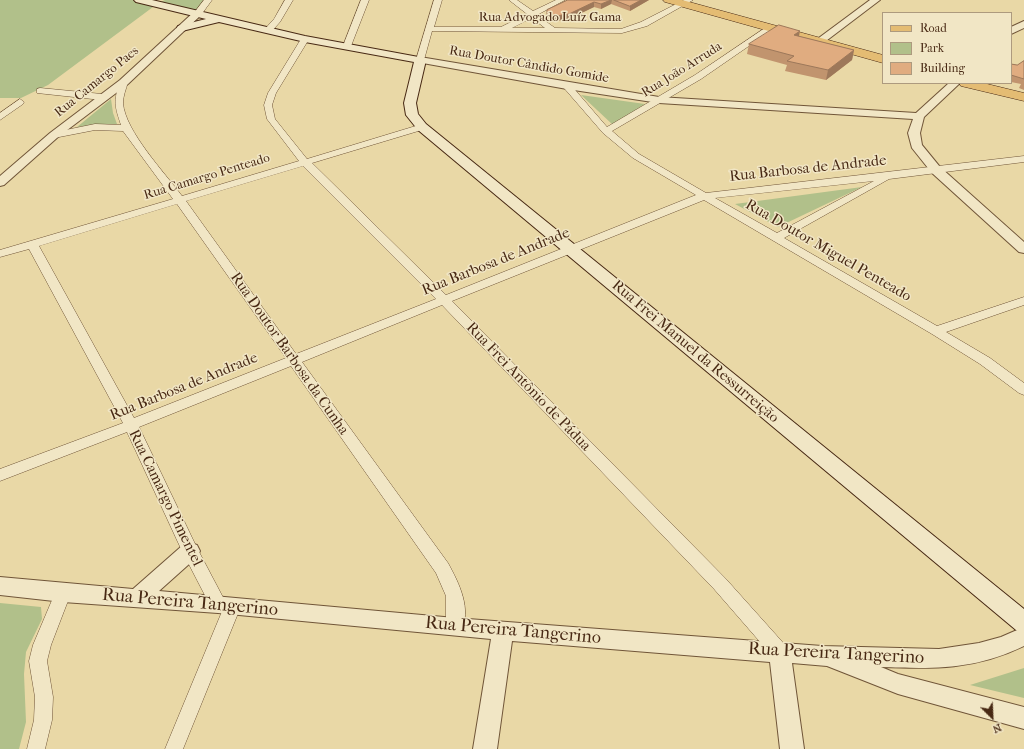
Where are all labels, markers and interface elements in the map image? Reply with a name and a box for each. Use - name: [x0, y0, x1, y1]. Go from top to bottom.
- street label: Rua Advogado Luíz Gama: [479, 10, 621, 26]
- legend: [882, 12, 1012, 84]
- text: Road: [920, 21, 947, 35]
- street label: Rua João Arruda: [639, 39, 725, 101]
- text: Park: [920, 41, 944, 55]
- street label: Rua Camargo Paes: [52, 43, 142, 121]
- street label: Rua Doutor Cândido Gomide: [448, 43, 610, 87]
- text: Building: [920, 61, 965, 75]
- street label: Rua Camargo Penteado: [142, 150, 272, 204]
- street label: Rua Barbosa de Andrade: [729, 152, 887, 186]
- street label: Rua Doutor Miguel Penteado: [742, 196, 914, 306]
- street label: Rua Barbosa de Andrade: [420, 224, 572, 300]
- street label: Rua Doutor Barbosa da Cunha: [226, 269, 352, 439]
- street label: Rua Frei Manuel da Ressurreição: [608, 277, 782, 427]
- street label: Rua Frei Antônio de Pádua: [462, 319, 594, 455]
- street label: Rua Barbosa de Andrade: [108, 349, 260, 425]
- street label: Rua Camargo Pimentel: [124, 427, 206, 569]
- street label: Rua Pereira Tangerino: [101, 585, 279, 621]
- street label: Rua Pereira Tangerino: [424, 613, 602, 649]
- street label: Rua Pereira Tangerino: [747, 639, 925, 669]
- north arrow: [972, 697, 1012, 737]
- text: N: [991, 721, 1004, 736]

